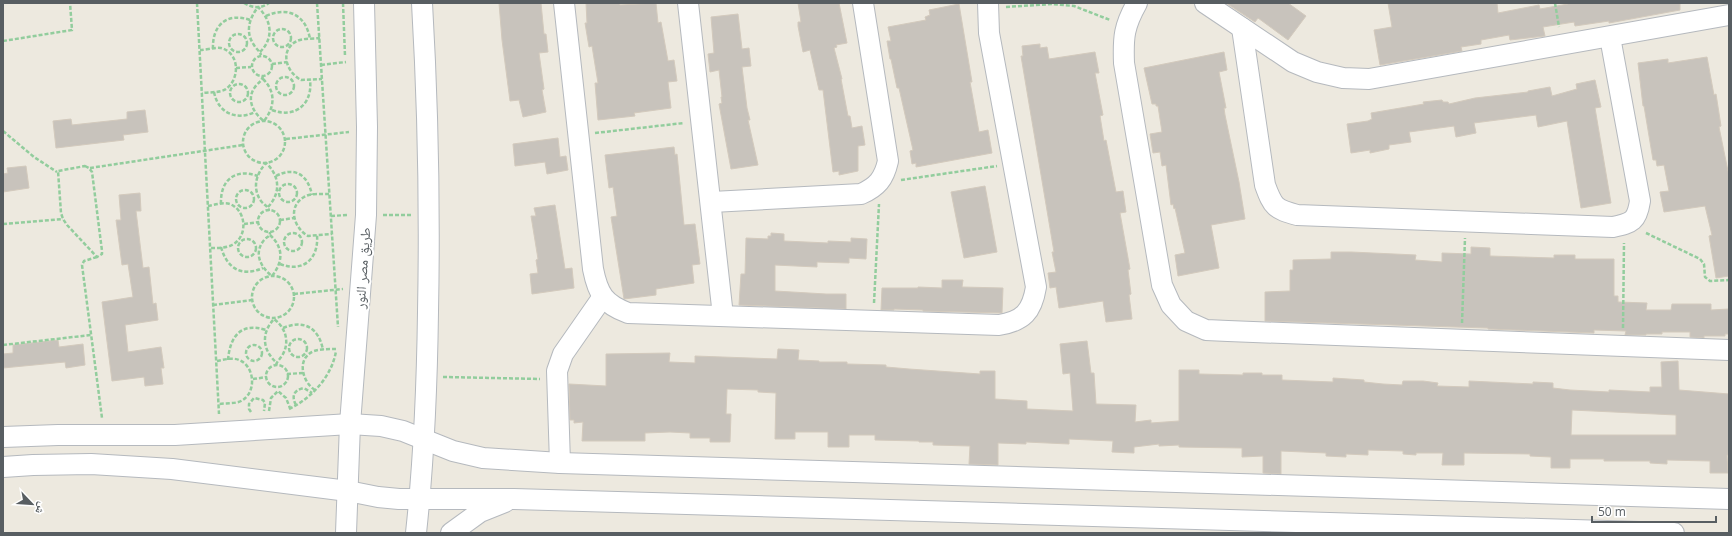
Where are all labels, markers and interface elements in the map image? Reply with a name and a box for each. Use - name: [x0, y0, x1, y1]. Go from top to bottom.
- street label: طريق مصر النور: [350, 227, 375, 310]
- north arrow: [12, 484, 52, 524]
- scale bar: [1592, 498, 1716, 524]
- text: ش: [31, 500, 51, 517]
- text: 50 m: [1598, 503, 1626, 520]

